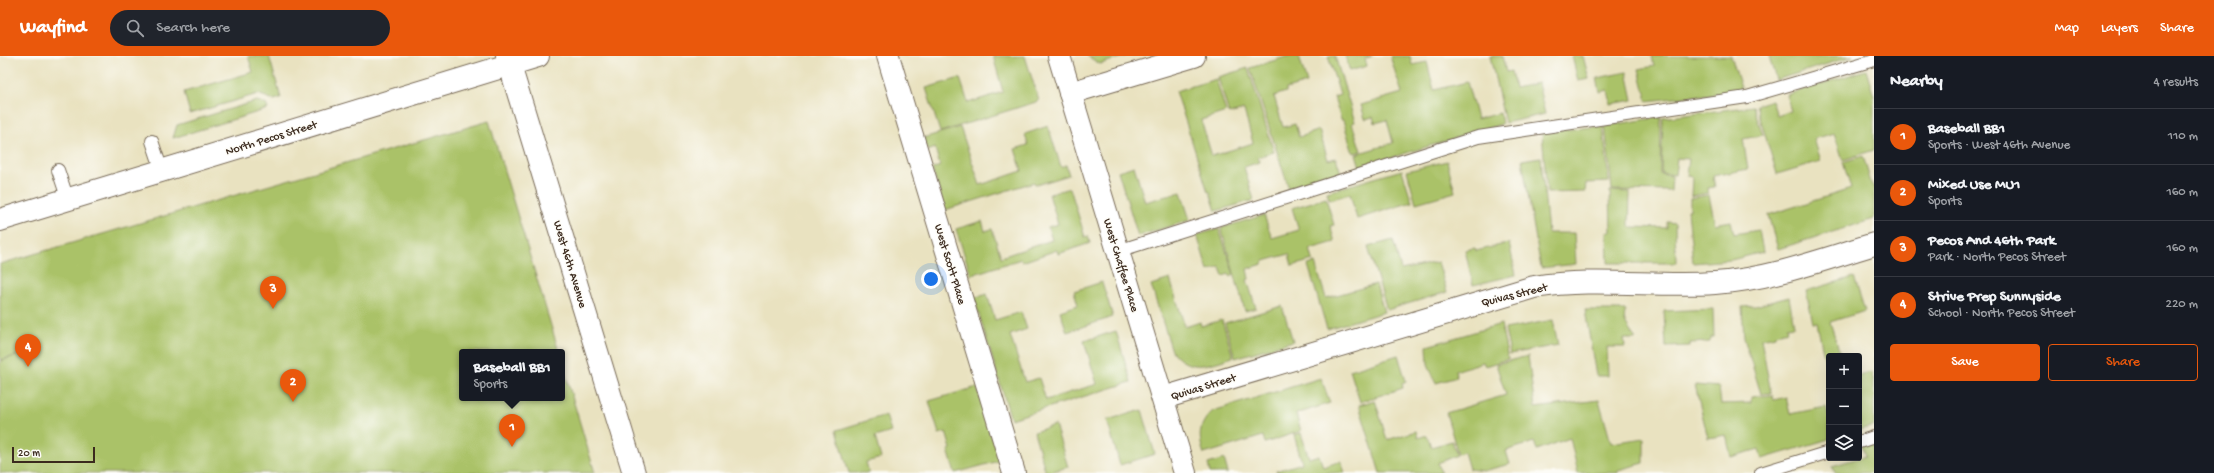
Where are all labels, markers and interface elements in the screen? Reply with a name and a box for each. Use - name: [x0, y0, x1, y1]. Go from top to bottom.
- search box: [110, 10, 390, 46]
- text: Wayfind: [20, 17, 86, 40]
- icon: search: [124, 17, 146, 39]
- text: Search here: [156, 19, 230, 37]
- text: Map: [2055, 20, 2079, 37]
- text: Layers: [2101, 20, 2138, 37]
- text: Share: [2160, 20, 2194, 37]
- text: Nearby: [1890, 72, 1943, 92]
- text: 4 results: [2154, 75, 2198, 90]
- street label: North Pecos Street: [224, 118, 320, 159]
- text: Baseball BB1: [1928, 120, 2005, 138]
- text: 1: [1900, 129, 1906, 144]
- text: 110 m: [2168, 129, 2198, 144]
- text: Sports · West 46th Avenue: [1928, 138, 2070, 153]
- text: Mixed Use MU1: [1928, 176, 2020, 194]
- text: 2: [1900, 185, 1906, 200]
- text: 160 m: [2166, 185, 2198, 200]
- text: Sports: [1928, 194, 1962, 209]
- street label: West Chaffee Place: [1099, 217, 1141, 315]
- street label: West 46th Avenue: [549, 219, 589, 311]
- street label: West Scott Place: [930, 223, 968, 307]
- text: Pecos And 46th Park: [1928, 232, 2055, 250]
- text: 3: [1900, 241, 1906, 256]
- text: 160 m: [2166, 241, 2198, 256]
- text: Park · North Pecos Street: [1928, 250, 2066, 265]
- your location: [921, 269, 941, 289]
- pin: 3: [260, 276, 286, 309]
- street label: Quivas Street: [1480, 281, 1550, 311]
- text: Strive Prep Sunnyside: [1928, 288, 2061, 306]
- text: 4: [1900, 297, 1906, 312]
- text: 220 m: [2166, 297, 2198, 312]
- text: School · North Pecos Street: [1928, 306, 2075, 321]
- pin: 4: [15, 334, 41, 367]
- button: Save: [1890, 344, 2040, 381]
- button: Share: [2048, 344, 2198, 381]
- popup: [459, 349, 565, 401]
- map controls: [1826, 353, 1862, 461]
- button: +: [1826, 353, 1862, 389]
- text: Baseball BB1: [473, 359, 551, 377]
- pin: 2: [280, 369, 306, 402]
- street label: Quivas Street: [1169, 371, 1239, 404]
- text: Sports: [473, 377, 507, 392]
- button: −: [1826, 389, 1862, 425]
- pin: 1: [499, 414, 525, 447]
- button: layers: [1826, 425, 1862, 461]
- scale bar: [12, 445, 95, 464]
- text: 20 m: [18, 448, 40, 460]

